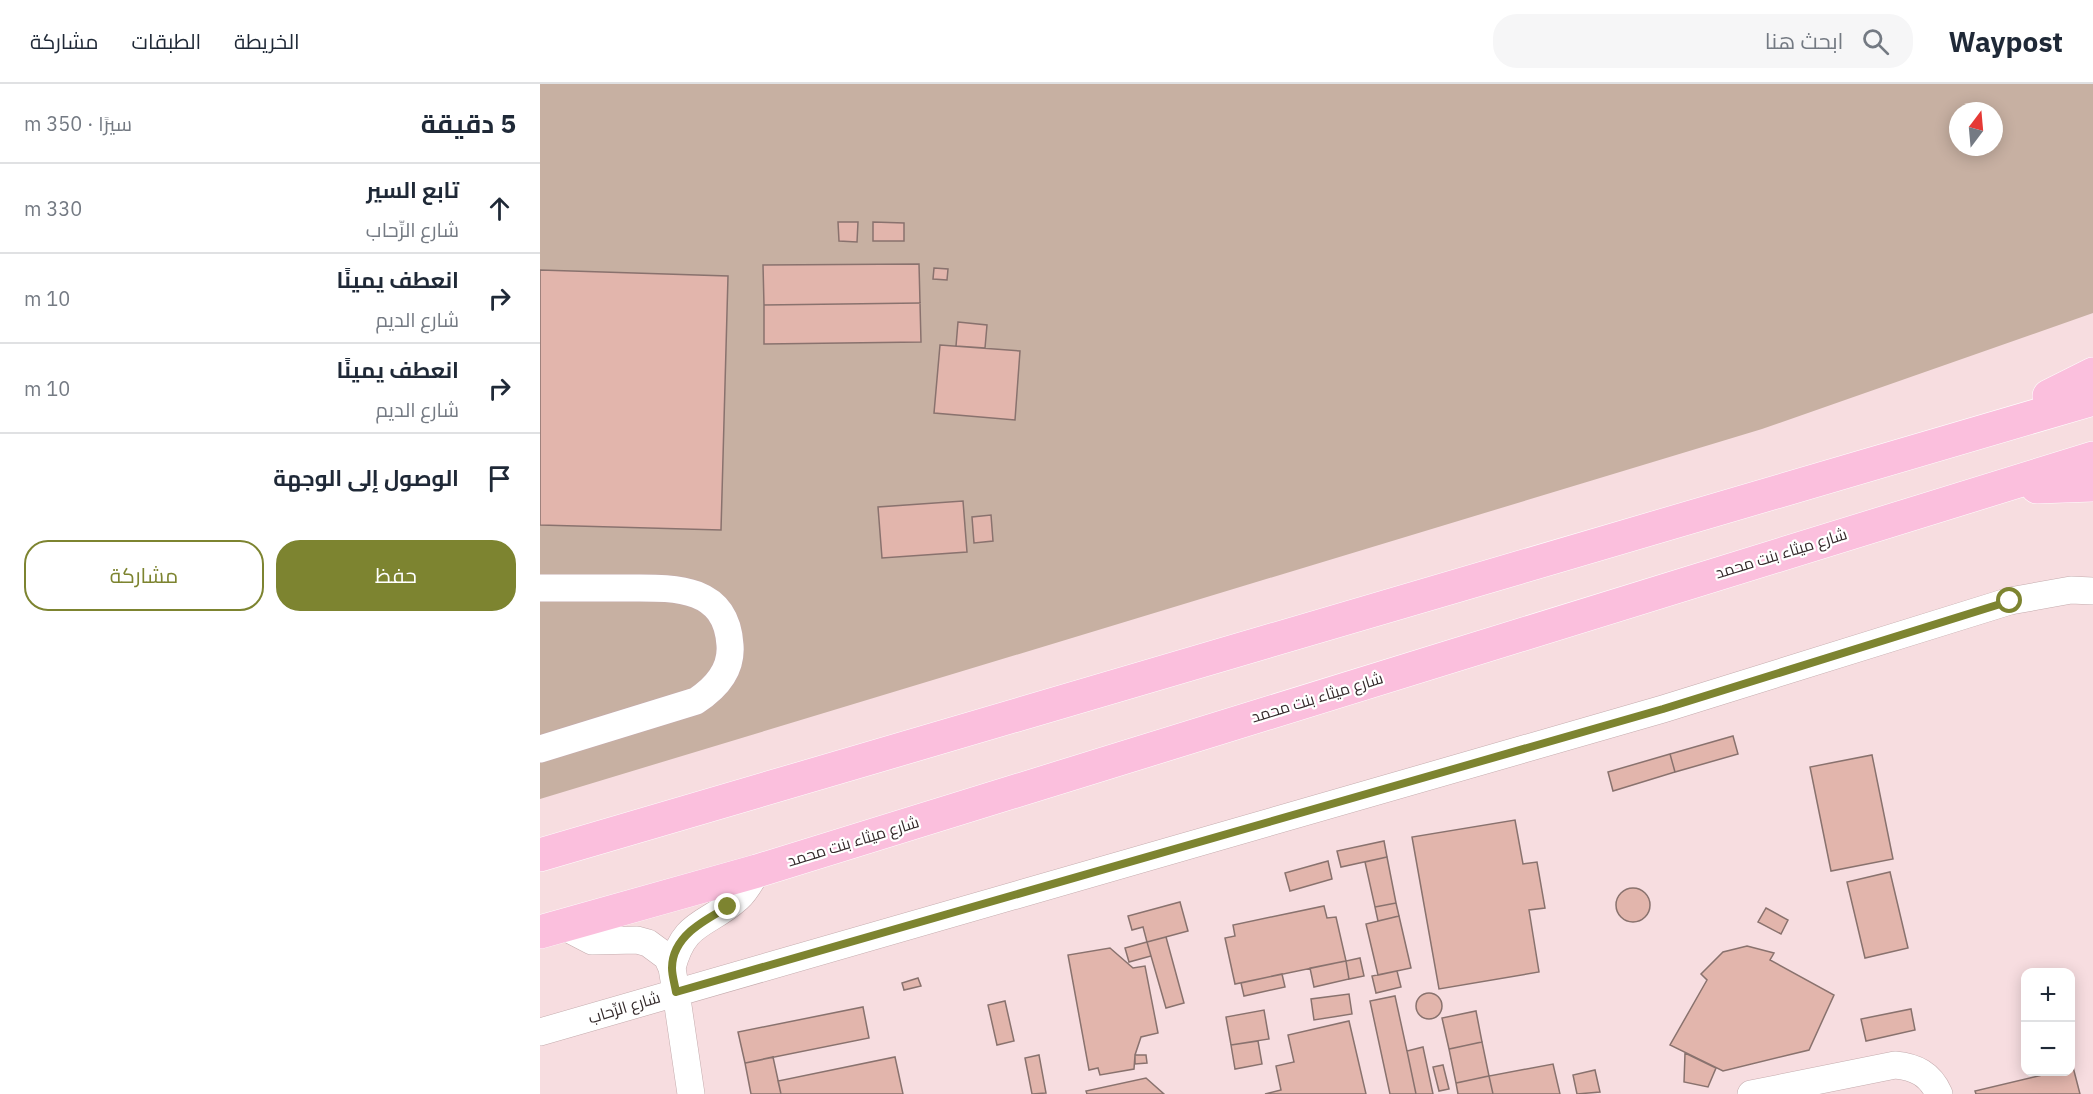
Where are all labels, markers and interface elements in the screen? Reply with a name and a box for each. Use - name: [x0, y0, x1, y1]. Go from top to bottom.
- search box: [1493, 14, 1913, 68]
- text: Waypost: [1949, 23, 2063, 60]
- icon: search: [1859, 25, 1892, 58]
- text: ابحث هنا: [1765, 26, 1844, 55]
- text: مشاركة: [30, 27, 99, 55]
- text: الطبقات: [132, 27, 201, 55]
- text: الخريطة: [234, 27, 300, 55]
- north arrow: [1949, 102, 2003, 156]
- text: 5 دقيقة: [421, 106, 516, 140]
- text: سيرًا · 350 m: [24, 110, 132, 137]
- text: تابع السير: [366, 175, 459, 204]
- icon: ahead: [483, 192, 516, 225]
- text: 330 m: [24, 195, 82, 222]
- text: شارع الرِّحاب: [366, 216, 459, 243]
- text: انعطف يمينًا: [337, 265, 459, 294]
- icon: right: [483, 282, 516, 315]
- text: 10 m: [24, 285, 70, 312]
- text: شارع الديم: [375, 306, 459, 333]
- text: انعطف يمينًا: [337, 355, 459, 384]
- icon: right: [483, 372, 516, 405]
- text: 10 m: [24, 375, 70, 402]
- text: شارع الديم: [375, 396, 459, 423]
- icon: arrive: [483, 462, 516, 495]
- text: الوصول إلى الوجهة: [273, 463, 459, 492]
- street label: شارع ميثاء بنت محمد: [1713, 523, 1850, 584]
- button: مشاركة: [24, 540, 264, 611]
- button: حفظ: [276, 540, 516, 611]
- route start: [1996, 587, 2022, 613]
- street label: شارع ميثاء بنت محمد: [1249, 667, 1386, 728]
- street label: شارع ميثاء بنت محمد: [785, 811, 922, 872]
- route end: [714, 893, 740, 919]
- map controls: [2021, 968, 2075, 1076]
- button: +: [2021, 968, 2075, 1022]
- street label: شارع الرِّحاب: [585, 987, 663, 1029]
- button: −: [2021, 1022, 2075, 1076]

